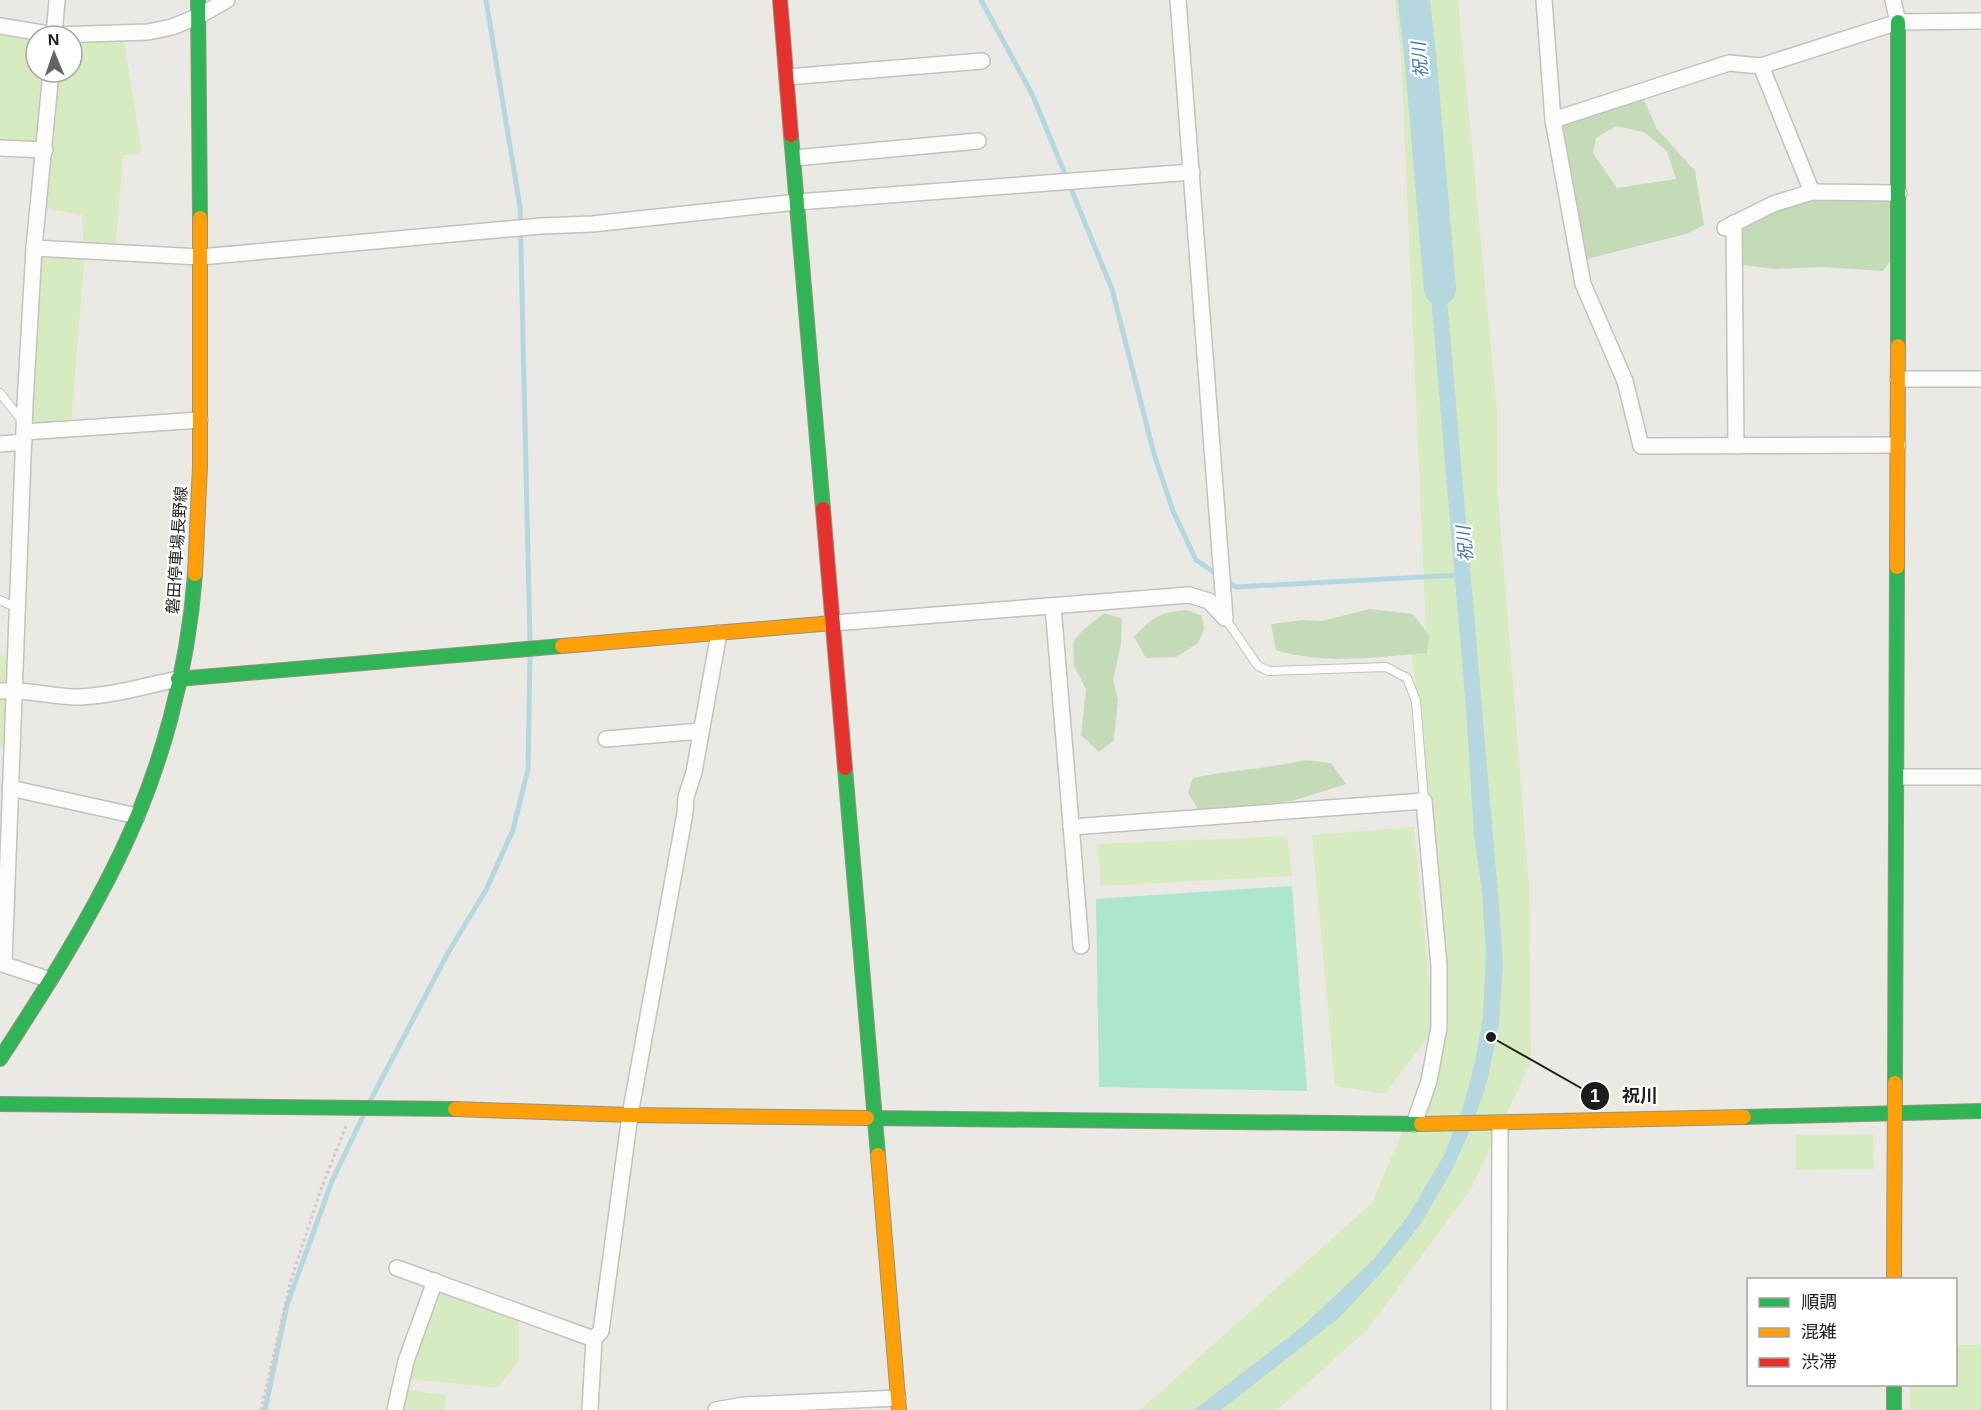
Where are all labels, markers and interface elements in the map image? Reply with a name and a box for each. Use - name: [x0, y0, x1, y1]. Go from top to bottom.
- north arrow: [24, 24, 84, 84]
- text: N: [47, 31, 60, 48]
- water label: 祝川: [1408, 39, 1432, 79]
- street label: 磐田停車場長野線: [164, 486, 190, 614]
- water label: 祝川: [1453, 523, 1477, 563]
- callout: 祝川: [1580, 1078, 1670, 1114]
- text: 1: [1590, 1086, 1600, 1106]
- text: 祝川: [1622, 1086, 1658, 1106]
- legend: [1747, 1278, 1957, 1386]
- text: 順調: [1801, 1292, 1837, 1312]
- text: 混雑: [1801, 1322, 1837, 1342]
- text: 渋滞: [1801, 1352, 1837, 1372]

